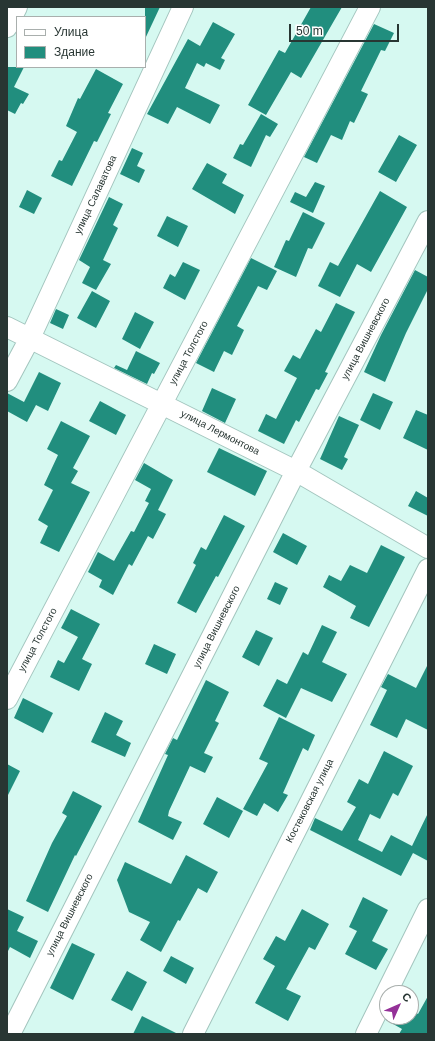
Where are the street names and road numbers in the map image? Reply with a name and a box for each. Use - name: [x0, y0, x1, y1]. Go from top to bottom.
- street label: улица Салаватова: [72, 154, 120, 236]
- street label: улица Вишневского: [339, 296, 393, 382]
- street label: улица Толстого: [167, 319, 211, 387]
- street label: улица Лермонтова: [179, 408, 261, 458]
- street label: улица Вишневского: [191, 584, 243, 670]
- street label: улица Толстого: [16, 606, 60, 674]
- street label: Костековская улица: [284, 757, 336, 845]
- street label: улица Вишневского: [44, 872, 96, 958]

